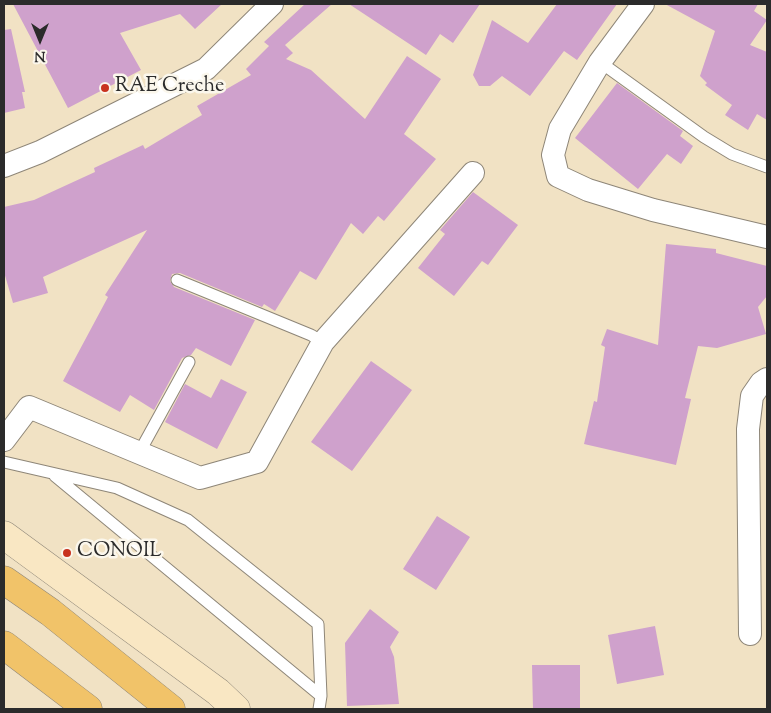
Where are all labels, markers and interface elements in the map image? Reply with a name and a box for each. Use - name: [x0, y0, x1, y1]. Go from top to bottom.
- north arrow: [15, 15, 65, 65]
- text: N: [34, 45, 46, 65]
- place label: RAE Creche: [115, 76, 224, 100]
- marker: RAE Creche: [99, 82, 111, 94]
- place label: CONOIL: [77, 541, 162, 565]
- marker: CONOIL: [61, 547, 73, 559]

